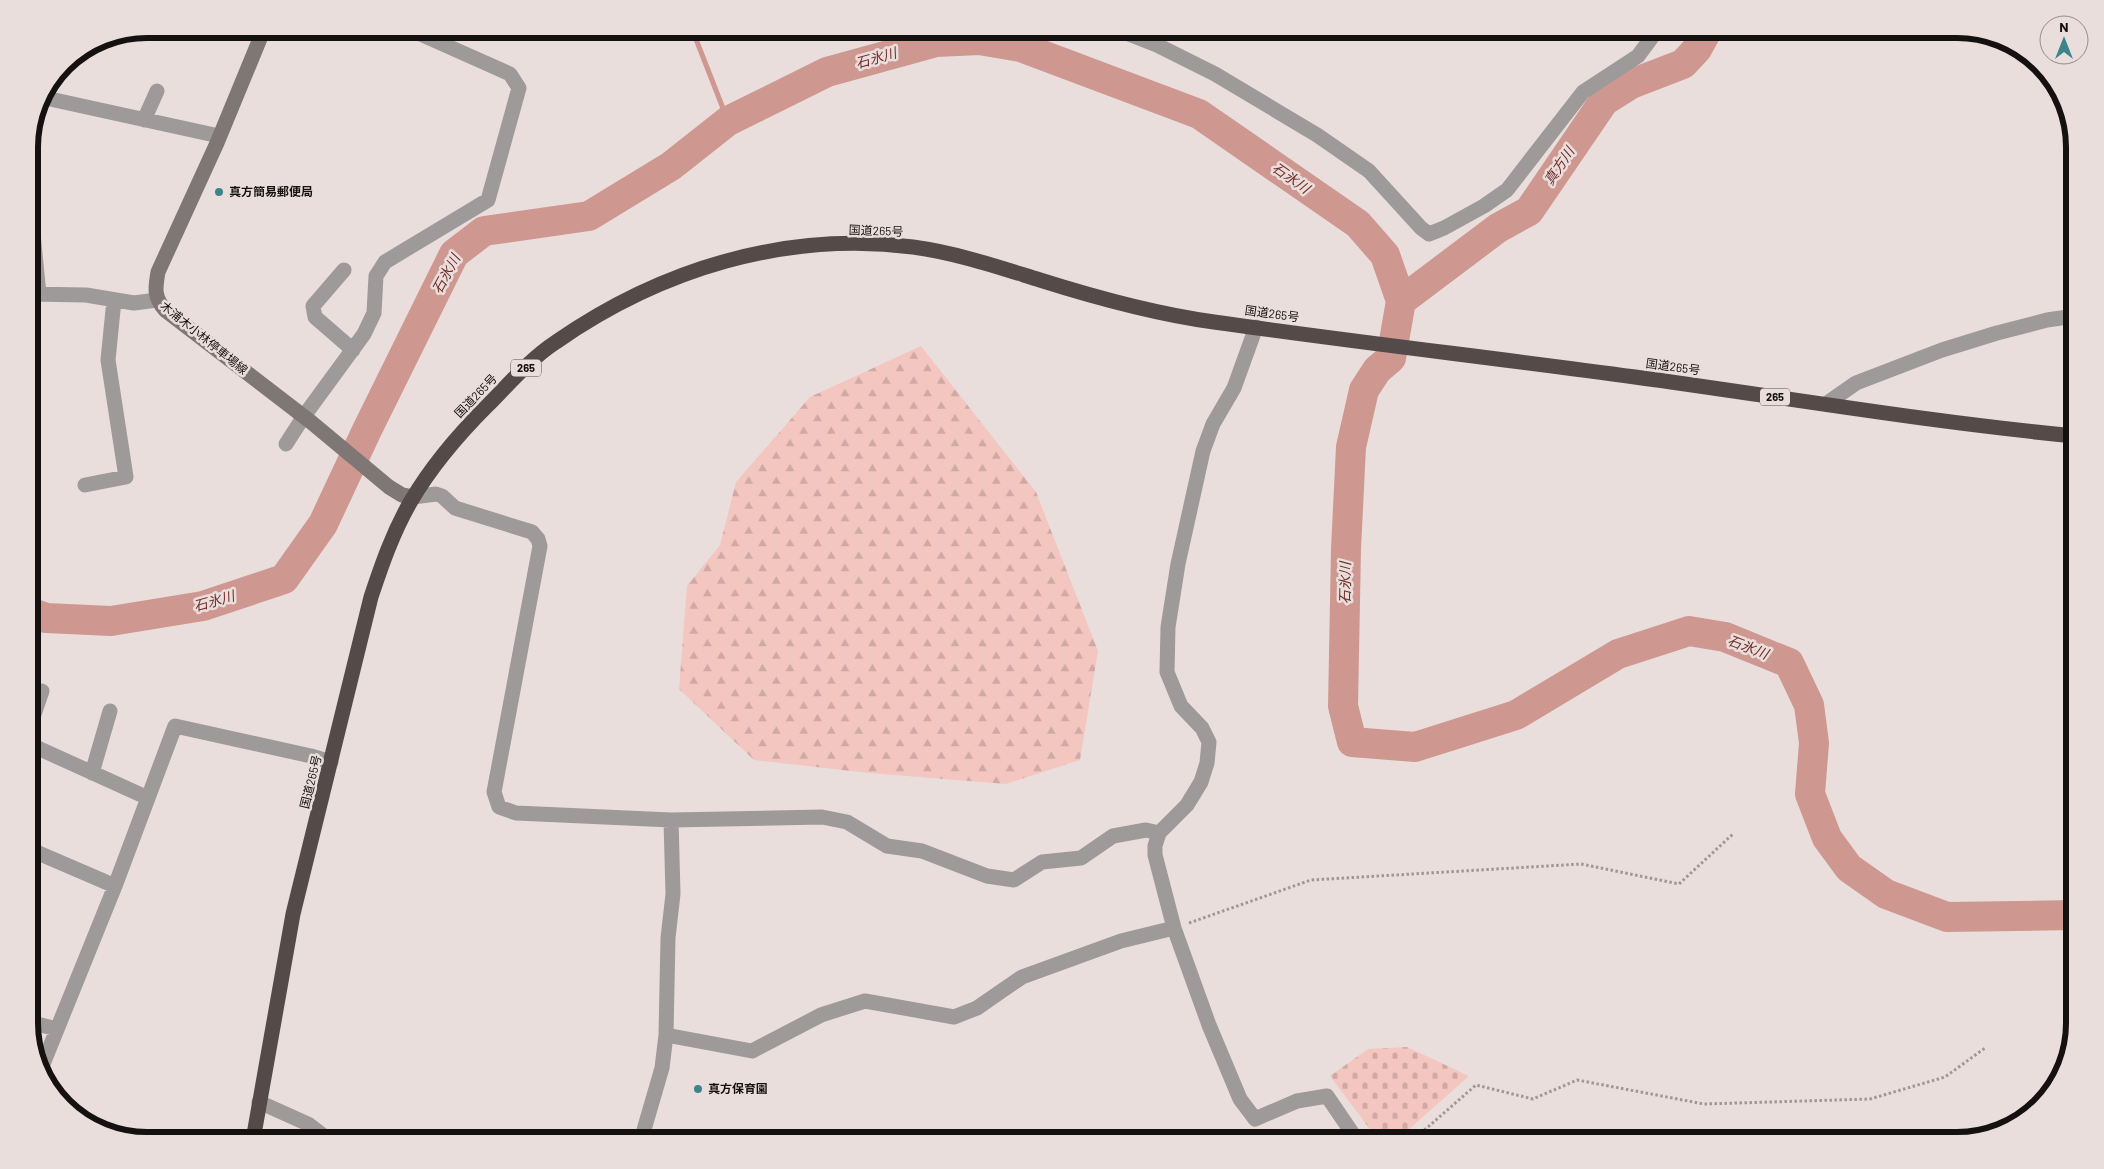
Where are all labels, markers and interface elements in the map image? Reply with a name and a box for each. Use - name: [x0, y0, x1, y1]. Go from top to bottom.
- north arrow: [2039, 15, 2089, 65]
- text: N: [2059, 18, 2069, 35]
- water label: 石氷川: [853, 43, 900, 71]
- water label: 真方川: [1540, 142, 1578, 188]
- water label: 石氷川: [1269, 159, 1315, 198]
- place label: 真方簡易郵便局: [229, 184, 313, 198]
- marker: 真方簡易郵便局: [213, 186, 225, 198]
- street label: 国道265号: [848, 222, 904, 238]
- water label: 石氷川: [428, 250, 464, 296]
- street label: 木浦木小林停車場線: [158, 298, 251, 377]
- street label: 国道265号: [1244, 302, 1300, 324]
- street label: 国道265号: [1645, 355, 1701, 377]
- road number: 265: [511, 359, 541, 376]
- street label: 国道265号: [451, 371, 499, 420]
- road number: 265: [1760, 388, 1790, 406]
- water label: 石氷川: [1336, 560, 1353, 604]
- water label: 石氷川: [191, 586, 238, 614]
- water label: 石氷川: [1726, 631, 1773, 663]
- street label: 国道265号: [297, 753, 323, 810]
- place label: 真方保育園: [708, 1081, 768, 1095]
- marker: 真方保育園: [692, 1083, 704, 1095]

